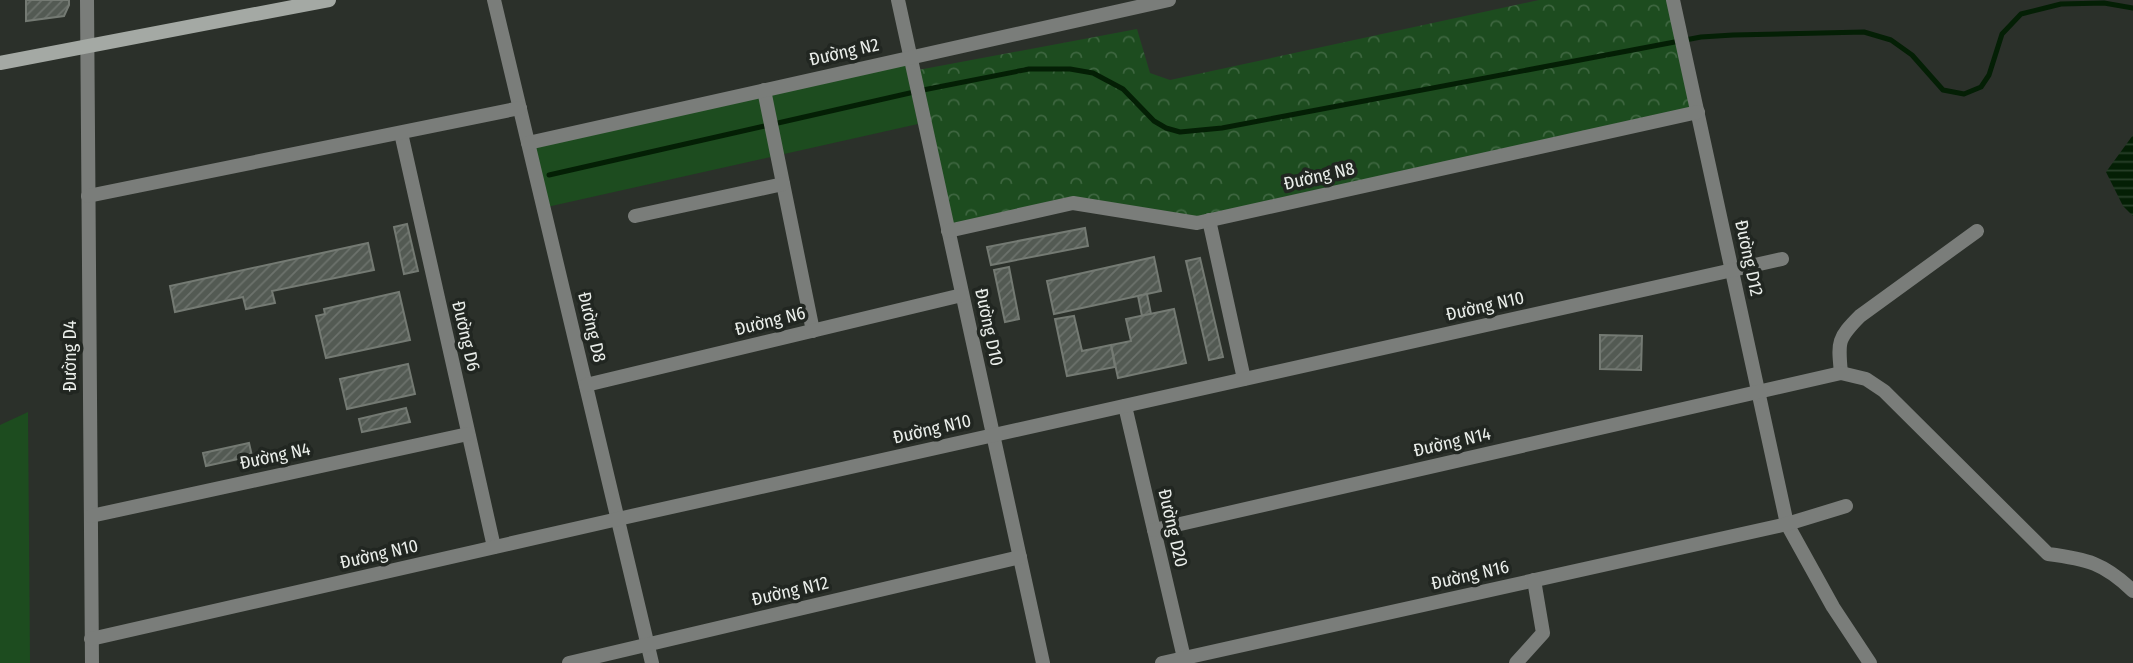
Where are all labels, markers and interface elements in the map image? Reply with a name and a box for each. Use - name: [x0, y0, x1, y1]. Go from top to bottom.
- street label: Đường N2: [807, 33, 881, 71]
- street label: Đường N8: [1281, 157, 1357, 195]
- street label: Đường D12: [1730, 218, 1768, 298]
- street label: Đường D10: [970, 286, 1008, 368]
- street label: Đường N10: [1444, 286, 1526, 326]
- street label: Đường D8: [573, 290, 611, 364]
- street label: Đường D6: [447, 299, 485, 373]
- street label: Đường N6: [732, 302, 808, 340]
- street label: Đường D4: [59, 320, 81, 392]
- street label: Đường N10: [891, 409, 973, 449]
- street label: Đường N14: [1411, 422, 1493, 462]
- street label: Đường N4: [238, 438, 313, 474]
- street label: Đường D20: [1153, 487, 1193, 569]
- street label: Đường N10: [338, 534, 420, 574]
- street label: Đường N16: [1429, 555, 1511, 595]
- street label: Đường N12: [749, 571, 831, 610]

